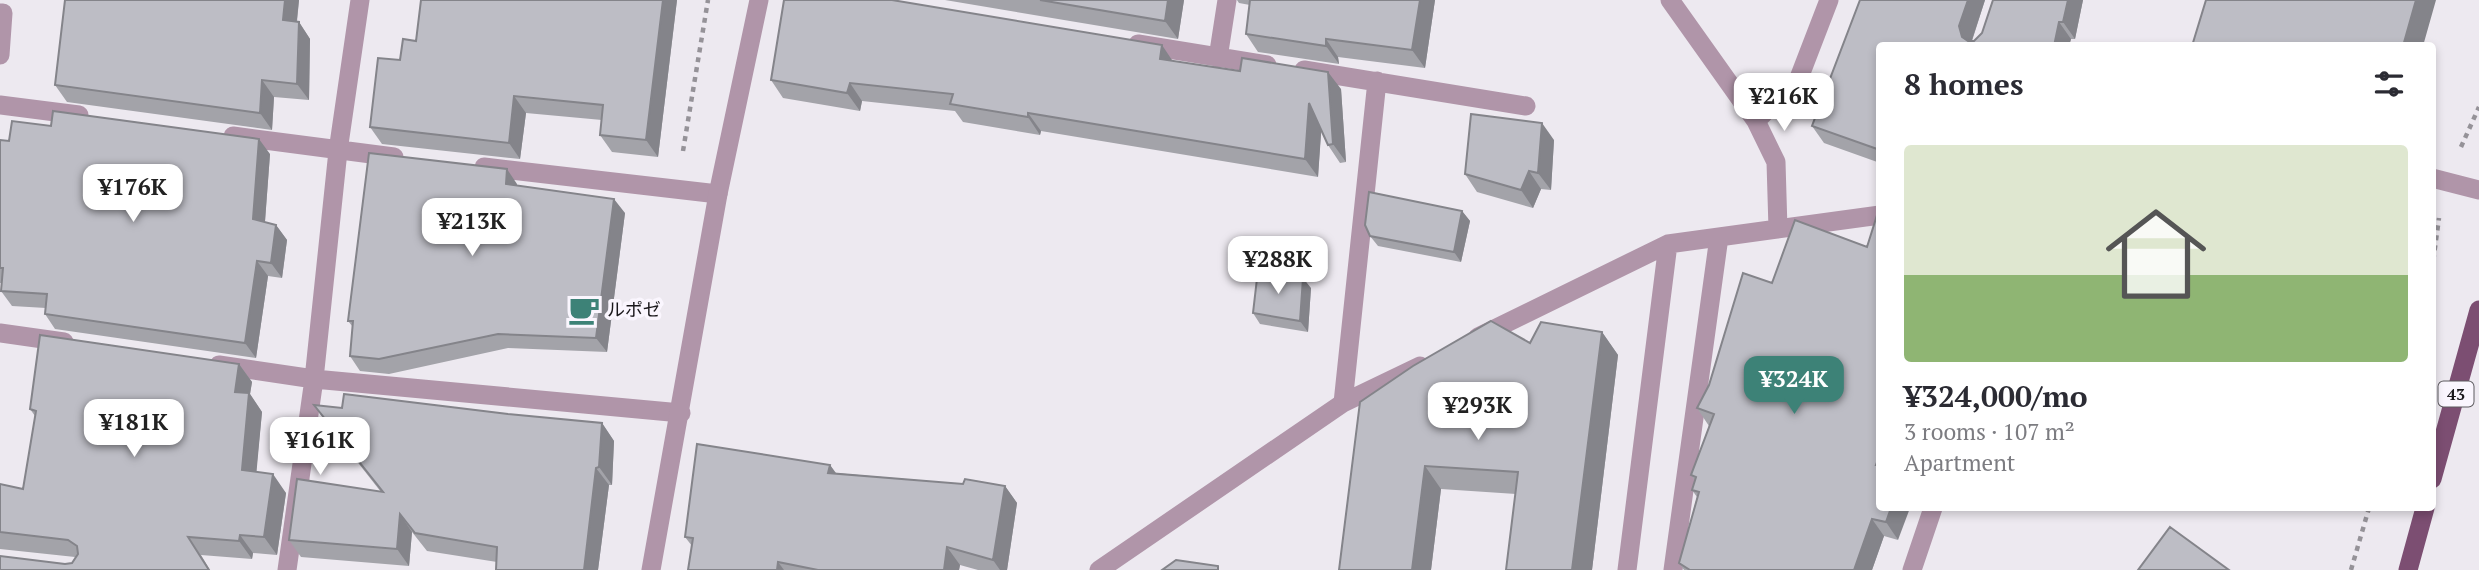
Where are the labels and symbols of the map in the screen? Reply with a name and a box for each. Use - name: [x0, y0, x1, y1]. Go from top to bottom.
- pin: ¥216K: [1735, 74, 1833, 133]
- pin: ¥176K: [84, 164, 182, 224]
- pin: ¥213K: [423, 198, 521, 258]
- pin: ¥288K: [1229, 236, 1327, 296]
- cafe icon: ルポゼ: [567, 293, 601, 327]
- place label: ルポゼ: [607, 297, 661, 321]
- pin: ¥324K: [1745, 356, 1843, 416]
- pin: ¥293K: [1429, 382, 1527, 442]
- road number: 43: [2438, 382, 2474, 406]
- pin: ¥181K: [85, 400, 183, 459]
- pin: ¥161K: [271, 418, 369, 477]

